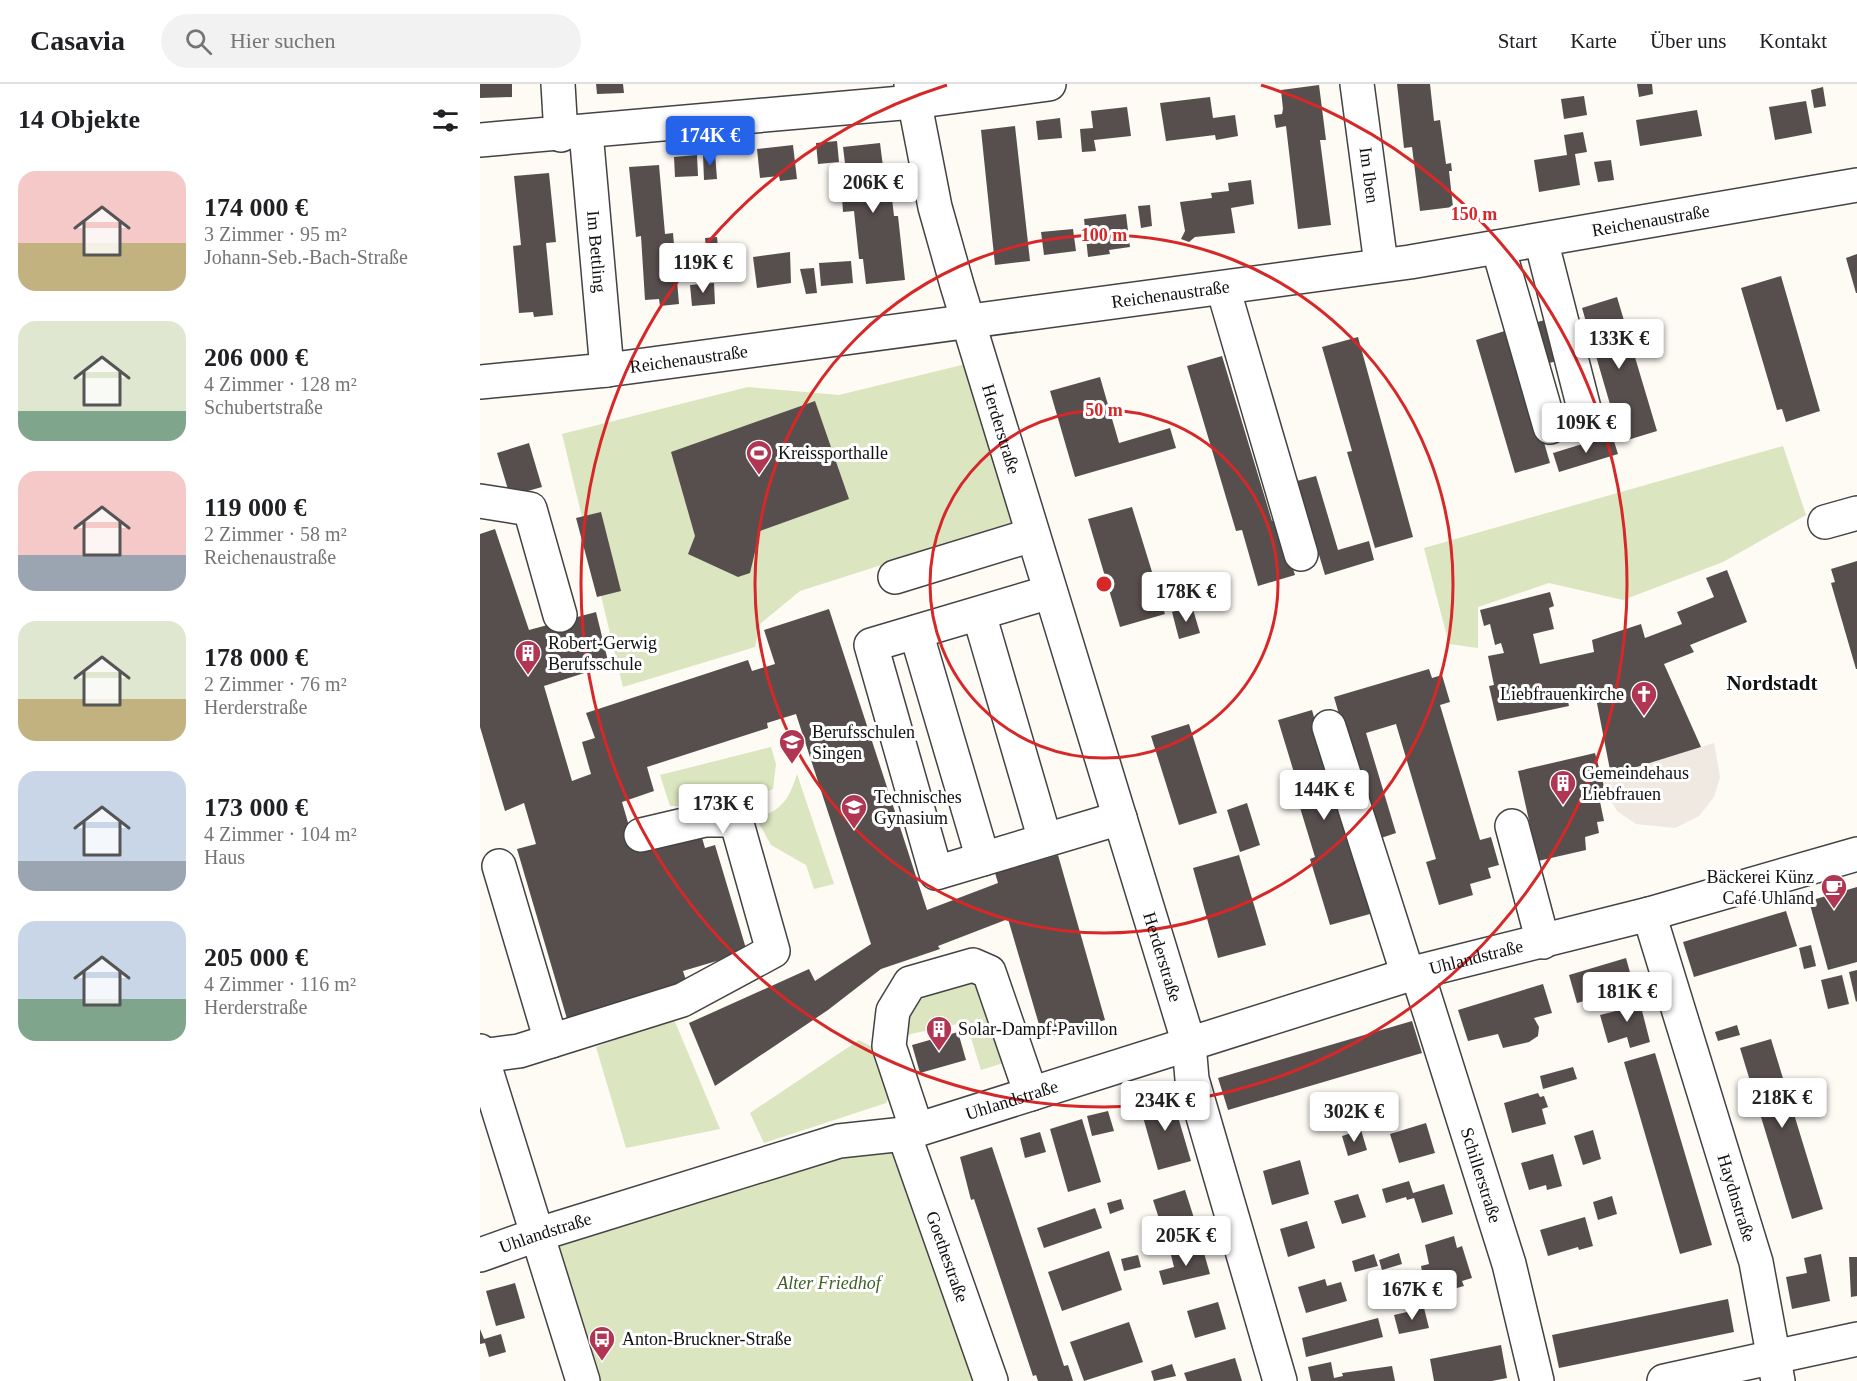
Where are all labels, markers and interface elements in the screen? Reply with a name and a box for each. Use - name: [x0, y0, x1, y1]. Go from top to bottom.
- search box: [161, 14, 581, 68]
- text: Casavia: [30, 25, 125, 56]
- icon: search: [182, 25, 215, 58]
- text: Hier suchen: [230, 28, 336, 53]
- text: Start: [1498, 29, 1537, 53]
- text: Karte: [1570, 29, 1617, 53]
- text: Über uns: [1650, 29, 1726, 53]
- text: Kontakt: [1759, 29, 1827, 53]
- icon: filters: [429, 104, 462, 137]
- text: 14 Objekte: [18, 105, 140, 134]
- pin: 174K €: [661, 116, 759, 167]
- text: 174K €: [680, 124, 740, 146]
- street label: Im Iben: [1356, 146, 1383, 205]
- pin: 206K €: [824, 163, 922, 214]
- text: 206K €: [843, 171, 903, 193]
- text: 174 000 €: [204, 193, 308, 222]
- icon: home: [66, 195, 138, 267]
- street label: Reichenaustraße: [1590, 201, 1711, 241]
- text: 150 m: [1451, 204, 1497, 224]
- street label: Im Bettling: [583, 210, 610, 294]
- text: 3 Zimmer · 95 m²: [204, 223, 347, 245]
- text: 100 m: [1081, 225, 1127, 245]
- pin: 119K €: [654, 243, 752, 294]
- text: Johann-Seb.-Bach-Straße: [204, 246, 408, 268]
- text: 119K €: [673, 251, 733, 273]
- street label: Reichenaustraße: [1110, 276, 1231, 312]
- pin: 133K €: [1570, 319, 1668, 370]
- text: 133K €: [1589, 327, 1649, 349]
- street label: Reichenaustraße: [628, 341, 749, 377]
- text: 206 000 €: [204, 343, 308, 372]
- icon: home: [66, 345, 138, 417]
- text: 4 Zimmer · 128 m²: [204, 373, 357, 395]
- street label: Herderstraße: [978, 382, 1024, 476]
- text: Schubertstraße: [204, 396, 323, 418]
- text: 50 m: [1085, 400, 1123, 420]
- pin: 109K €: [1537, 403, 1635, 454]
- text: 109K €: [1556, 411, 1616, 433]
- sports icon: Kreissporthalle: [744, 438, 774, 476]
- place label: Kreissporthalle: [778, 443, 888, 463]
- text: 119 000 €: [204, 493, 307, 522]
- icon: home: [66, 495, 138, 567]
- text: 2 Zimmer · 58 m²: [204, 523, 347, 545]
- text: Reichenaustraße: [204, 546, 336, 568]
- pin: 178K €: [1137, 572, 1235, 623]
- centre of rings: [1094, 574, 1114, 594]
- text: 178K €: [1156, 580, 1216, 602]
- place label: Robert-Gerwig Berufsschule: [548, 633, 657, 674]
- building icon: Robert-Gerwig Berufsschule: [513, 638, 543, 676]
- text: 178 000 €: [204, 643, 308, 672]
- icon: home: [66, 645, 138, 717]
- district label: Nordstadt: [1726, 671, 1818, 695]
- text: 2 Zimmer · 76 m²: [204, 673, 347, 695]
- church icon: Liebfrauenkirche: [1629, 679, 1659, 717]
- place label: Liebfrauenkirche: [1500, 684, 1624, 704]
- text: Herderstraße: [204, 696, 307, 718]
- place label: Berufsschulen Singen: [812, 722, 915, 763]
- school or university icon: Berufsschulen Singen: [777, 727, 807, 765]
- place label: Gemeindehaus Liebfrauen: [1582, 763, 1689, 804]
- building icon: Gemeindehaus Liebfrauen: [1548, 768, 1578, 806]
- pin: 144K €: [1275, 770, 1373, 821]
- text: 144K €: [1294, 778, 1354, 800]
- pin: 173K €: [674, 784, 772, 835]
- place label: Technisches Gynasium: [874, 787, 962, 828]
- text: 173K €: [693, 792, 753, 814]
- school or university icon: Technisches Gynasium: [839, 792, 869, 830]
- text: 173 000 €: [204, 793, 308, 822]
- icon: home: [66, 795, 138, 867]
- text: 4 Zimmer · 104 m²: [204, 823, 357, 845]
- text: Haus: [204, 846, 245, 868]
- place label: Bäckerei Künz Café Uhland: [1707, 867, 1814, 908]
- cafe icon: Bäckerei Künz Café Uhland: [1819, 872, 1849, 910]
- street label: Herderstraße: [1139, 910, 1186, 1004]
- street label: Uhlandstraße: [1427, 936, 1525, 979]
- text: 205 000 €: [204, 943, 308, 972]
- icon: home: [66, 945, 138, 1017]
- pin: 181K €: [1578, 972, 1676, 1023]
- text: 4 Zimmer · 116 m²: [204, 973, 356, 995]
- text: 181K €: [1597, 980, 1657, 1002]
- text: Herderstraße: [204, 996, 307, 1018]
- building icon: Solar-Dampf-Pavillon: [924, 1014, 954, 1052]
- place label: Solar-Dampf-Pavillon: [958, 1019, 1118, 1039]
- street label: Uhlandstraße: [963, 1076, 1060, 1124]
- pin: 218K €: [1733, 1078, 1831, 1129]
- pin: 234K €: [1116, 1081, 1214, 1132]
- text: 218K €: [1752, 1086, 1812, 1108]
- text: 234K €: [1135, 1089, 1195, 1111]
- pin: 302K €: [1305, 1092, 1403, 1143]
- text: 302K €: [1324, 1100, 1384, 1122]
- street label: Schillerstraße: [1457, 1125, 1505, 1225]
- street label: Haydnstraße: [1713, 1151, 1759, 1244]
- street label: Uhlandstraße: [496, 1208, 594, 1257]
- street label: Goethestraße: [922, 1208, 972, 1305]
- pin: 205K €: [1137, 1216, 1235, 1267]
- text: 205K €: [1156, 1224, 1216, 1246]
- pin: 167K €: [1363, 1270, 1461, 1321]
- park label: Alter Friedhof: [776, 1273, 884, 1293]
- text: 167K €: [1382, 1278, 1442, 1300]
- bus stop icon: Anton-Bruckner-Straße: [587, 1324, 617, 1362]
- place label: Anton-Bruckner-Straße: [622, 1329, 792, 1349]

